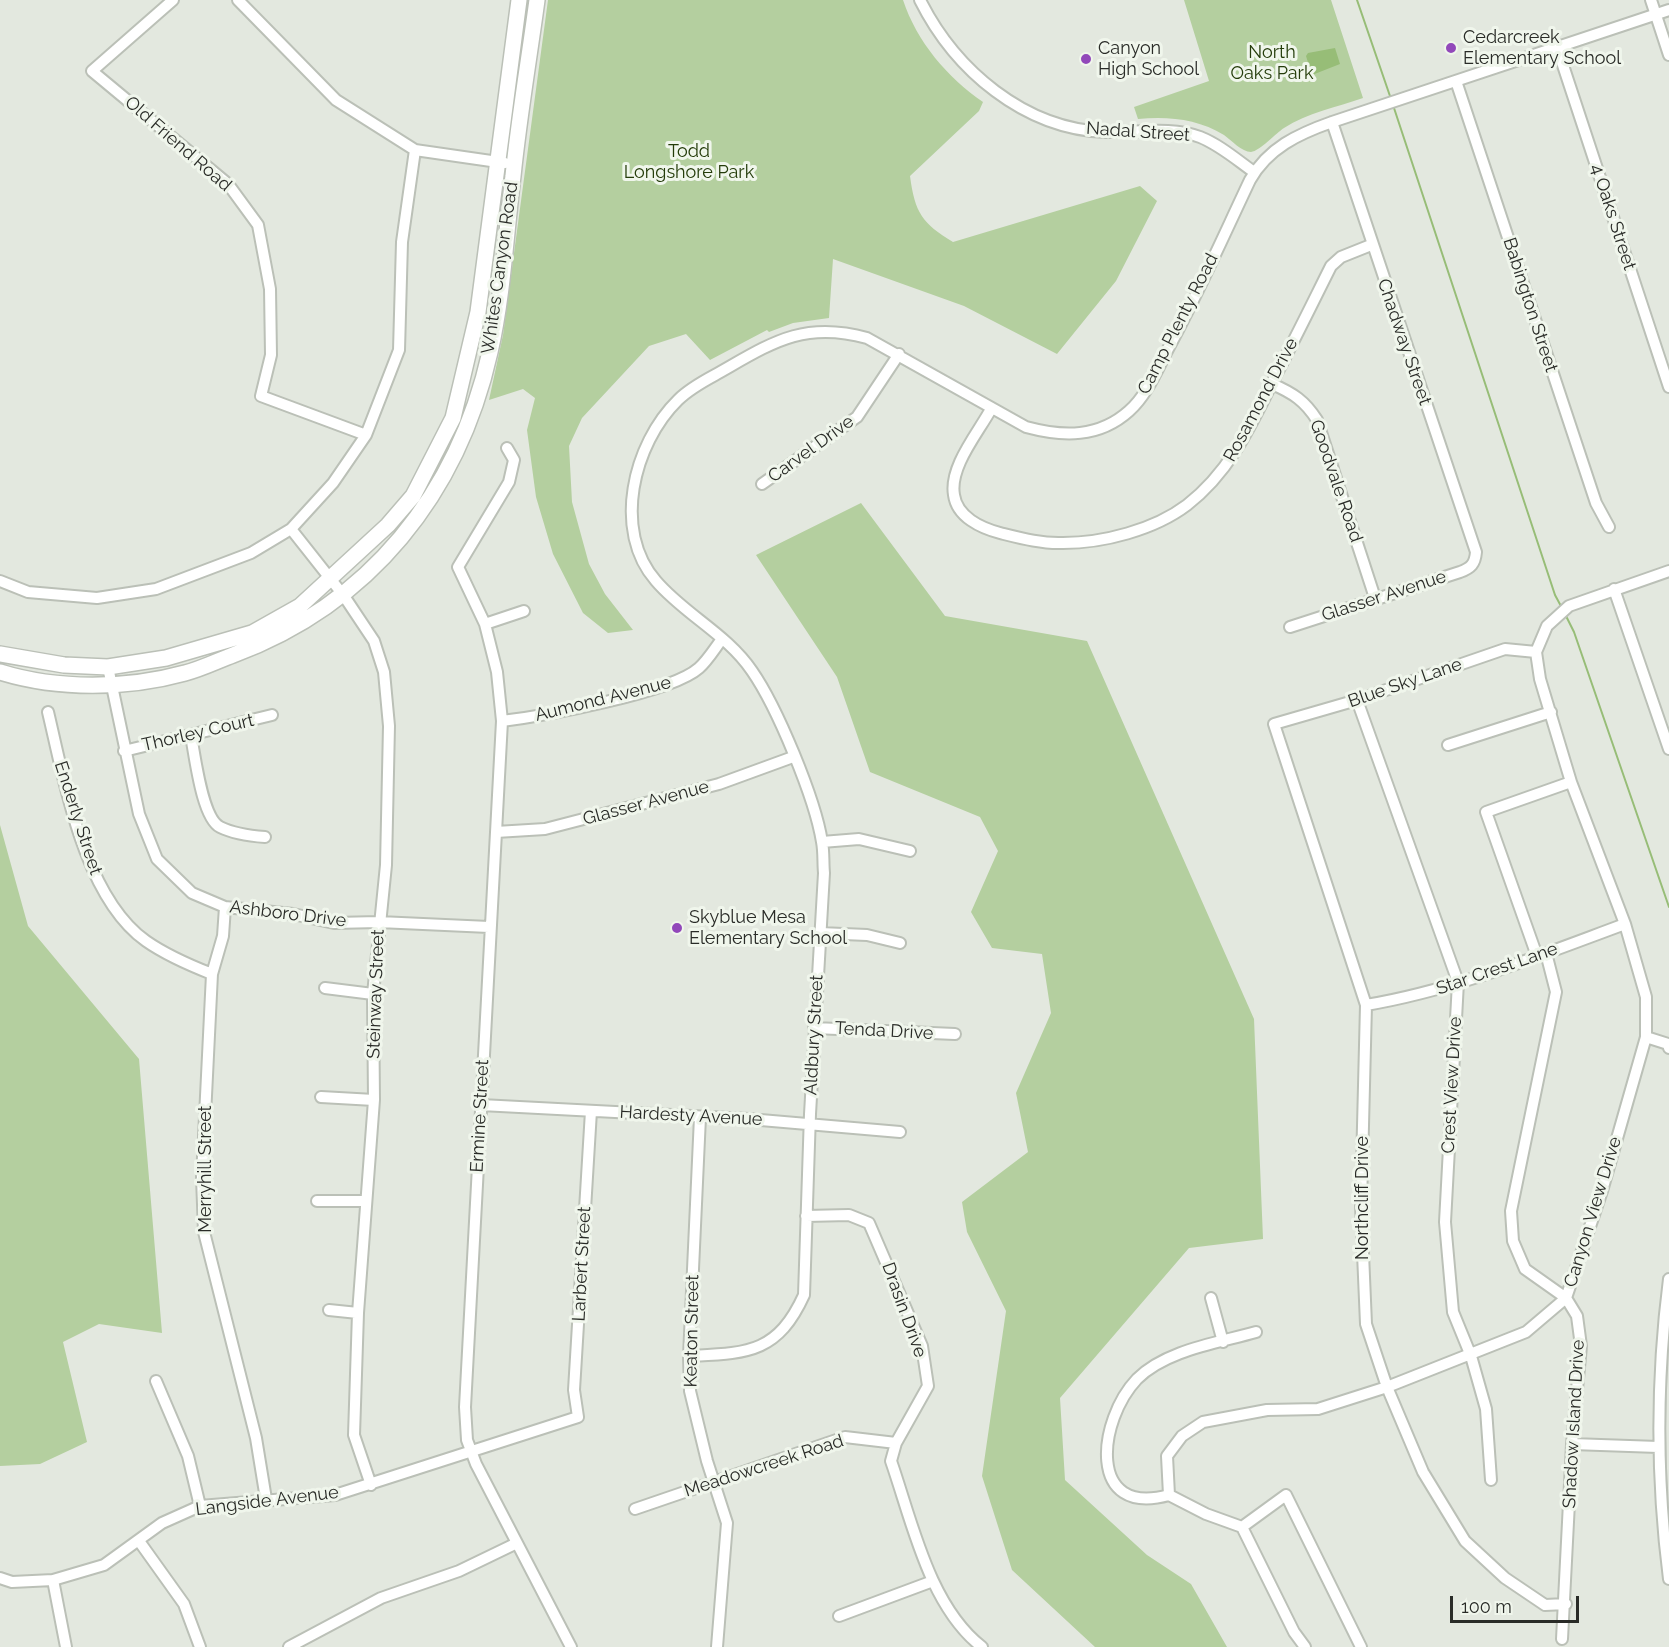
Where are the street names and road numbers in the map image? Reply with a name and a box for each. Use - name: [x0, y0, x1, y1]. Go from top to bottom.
- street label: Old Friend Road: [120, 92, 236, 196]
- street label: Nadal Street: [1085, 118, 1191, 146]
- street label: 4 Oaks Street: [1586, 161, 1640, 273]
- street label: Whites Canyon Road: [477, 180, 523, 356]
- street label: Babington Street: [1498, 235, 1562, 375]
- street label: Camp Plenty Road: [1133, 250, 1223, 398]
- street label: Chadway Street: [1372, 276, 1436, 408]
- street label: Rosamond Drive: [1219, 334, 1303, 466]
- street label: Carvel Drive: [764, 411, 858, 487]
- street label: Goodvale Road: [1305, 417, 1367, 545]
- street label: Glasser Avenue: [1319, 566, 1449, 626]
- street label: Blue Sky Lane: [1345, 653, 1465, 713]
- street label: Aumond Avenue: [533, 672, 673, 726]
- street label: Thorley Court: [140, 710, 256, 756]
- street label: Enderly Street: [49, 758, 107, 878]
- street label: Glasser Avenue: [581, 776, 711, 830]
- street label: Ashboro Drive: [228, 896, 348, 932]
- street label: Steinway Street: [363, 929, 389, 1059]
- street label: Star Crest Lane: [1433, 938, 1561, 1000]
- street label: Aldbury Street: [800, 974, 828, 1096]
- street label: Crest View Drive: [1438, 1016, 1466, 1154]
- street label: Tenda Drive: [834, 1018, 934, 1044]
- street label: Ermine Street: [466, 1059, 494, 1173]
- street label: Hardesty Avenue: [619, 1101, 763, 1131]
- street label: Merryhill Street: [195, 1105, 217, 1233]
- street label: Canyon View Drive: [1560, 1134, 1626, 1290]
- street label: Northcliff Drive: [1352, 1136, 1374, 1260]
- street label: Larbert Street: [568, 1206, 596, 1322]
- street label: Drasin Drive: [877, 1260, 931, 1360]
- street label: Keaton Street: [680, 1274, 704, 1388]
- street label: Shadow Island Drive: [1559, 1339, 1589, 1509]
- street label: Meadowcreek Road: [682, 1430, 846, 1502]
- street label: Langside Avenue: [194, 1482, 340, 1520]

